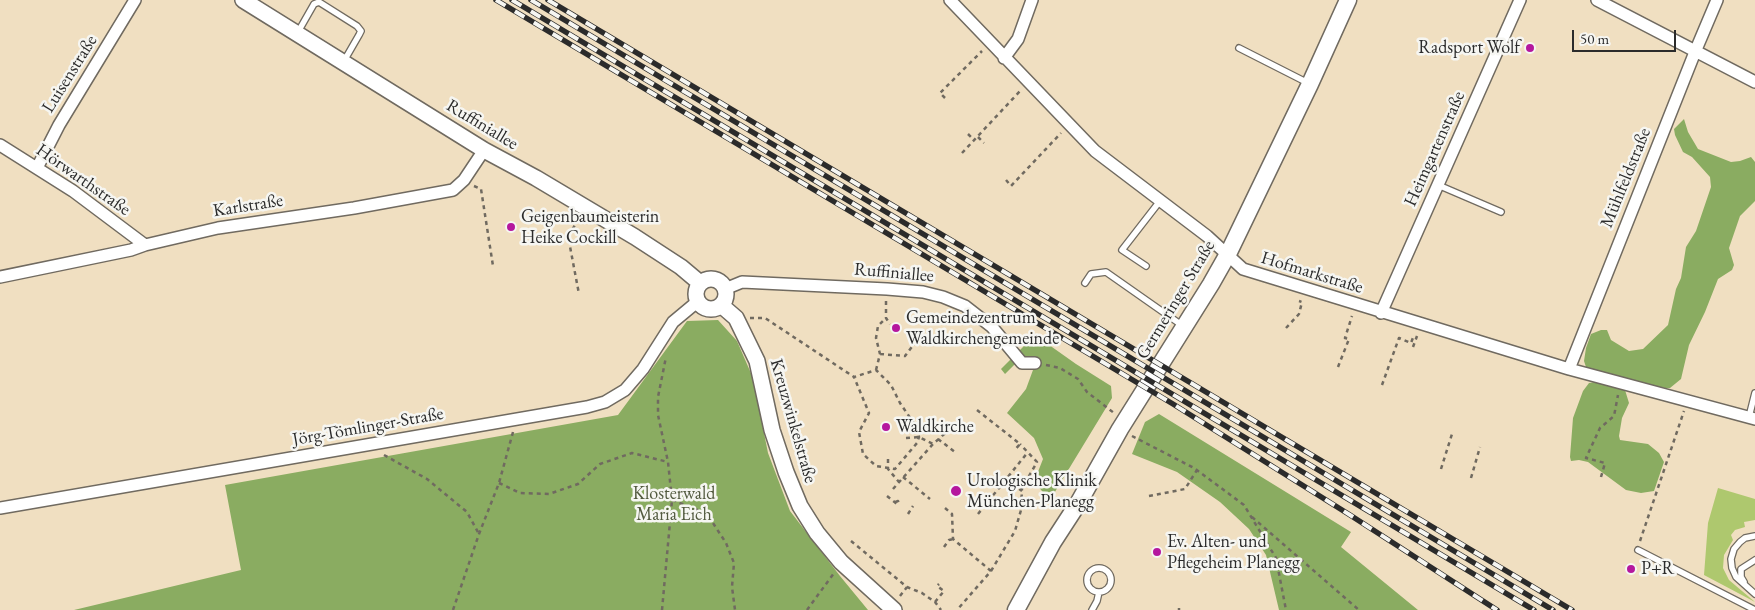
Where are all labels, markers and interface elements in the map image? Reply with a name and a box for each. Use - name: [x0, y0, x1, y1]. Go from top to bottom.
- scale bar: [1575, 20, 1679, 52]
- text: 50 m: [1580, 29, 1609, 48]
- street label: Luisenstraße: [38, 31, 102, 117]
- place label: Radsport Wolf: [1418, 37, 1520, 59]
- marker: Radsport Wolf: [1524, 42, 1536, 54]
- street label: Heimgartenstraße: [1400, 88, 1470, 210]
- street label: Ruffiniallee: [442, 95, 522, 155]
- street label: Mühlfeldstraße: [1596, 125, 1656, 231]
- street label: Hörwarthstraße: [32, 139, 134, 221]
- street label: Karlstraße: [211, 190, 285, 222]
- place label: Geigenbaumeisterin Heike Cockill: [521, 206, 659, 248]
- marker: Geigenbaumeisterin Heike Cockill: [505, 221, 517, 233]
- street label: Germeringer Straße: [1132, 237, 1220, 363]
- street label: Hofmarkstraße: [1258, 247, 1366, 299]
- street label: Ruffiniallee: [853, 259, 935, 287]
- place label: Gemeindezentrum Waldkirchengemeinde: [906, 307, 1059, 350]
- marker: Gemeindezentrum Waldkirchengemeinde: [890, 322, 902, 334]
- street label: Kreuzwinkelstraße: [765, 356, 821, 486]
- street label: Jörg-Tömlinger-Straße: [291, 403, 445, 451]
- place label: Waldkirche: [896, 416, 974, 438]
- marker: Waldkirche: [880, 421, 892, 433]
- place label: Urologische Klinik München-Planegg: [967, 470, 1097, 512]
- park label: Klosterwald Maria Eich: [633, 483, 715, 526]
- marker: Urologische Klinik München-Planegg: [949, 484, 963, 498]
- place label: Ev. Alten- und Pflegeheim Planegg: [1167, 531, 1300, 574]
- marker: Ev. Alten- und Pflegeheim Planegg: [1151, 546, 1163, 558]
- place label: P+R: [1641, 558, 1674, 580]
- marker: P+R: [1625, 563, 1637, 575]

